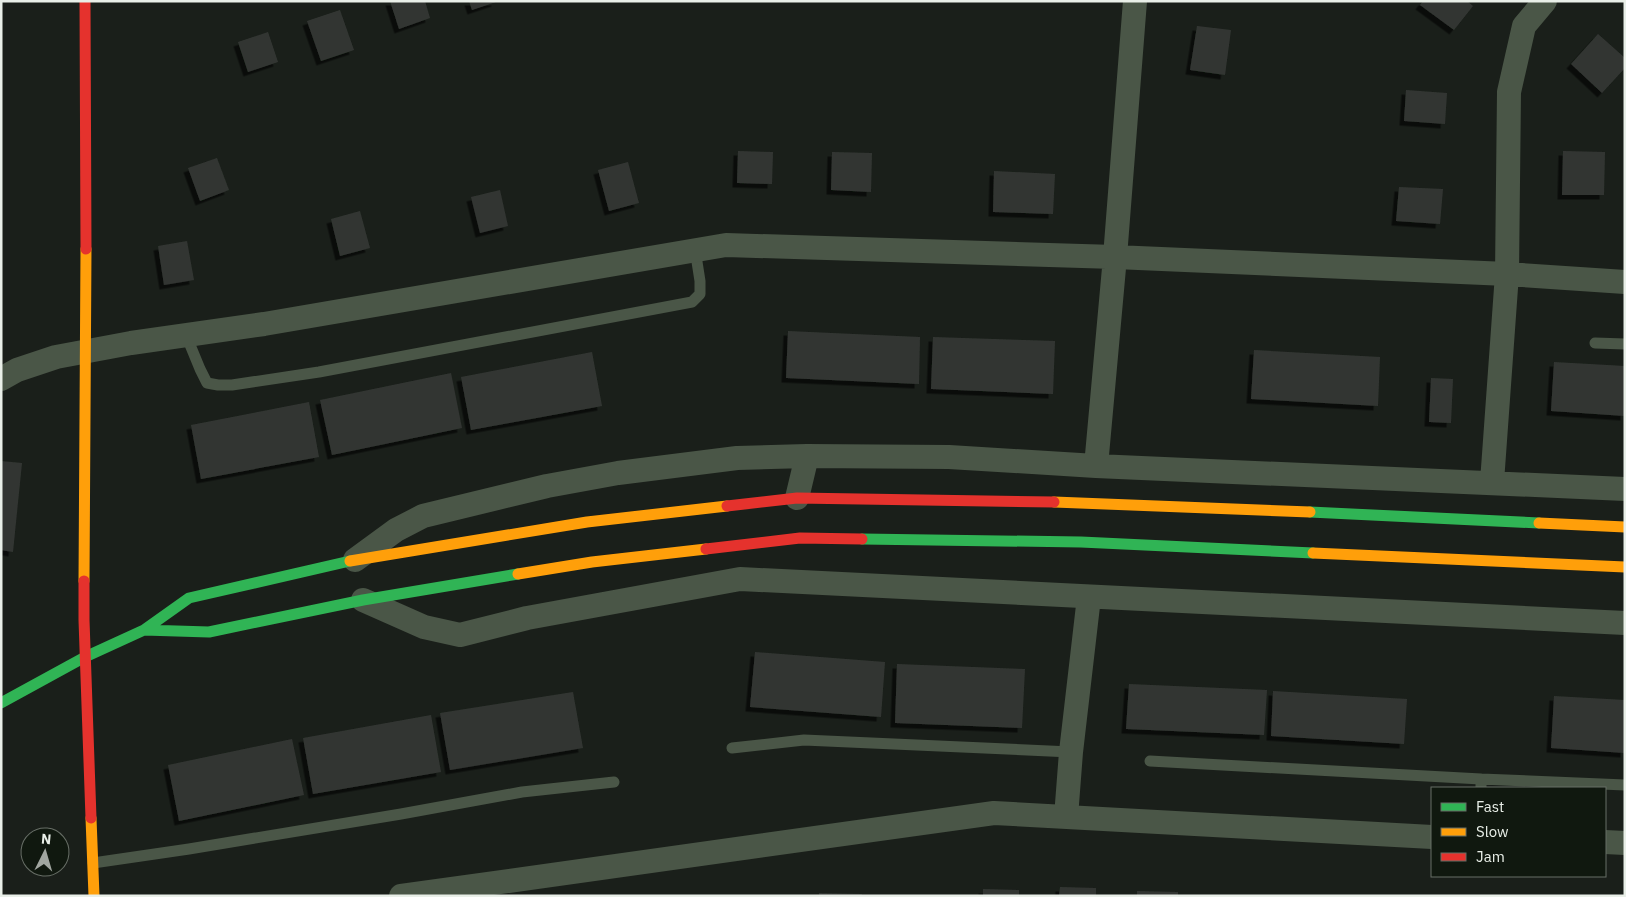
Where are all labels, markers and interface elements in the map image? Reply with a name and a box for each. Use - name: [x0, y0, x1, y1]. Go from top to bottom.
- legend: [1431, 787, 1606, 877]
- text: Fast: [1476, 797, 1504, 816]
- text: Slow: [1476, 822, 1509, 841]
- north arrow: [20, 827, 70, 877]
- text: N: [40, 830, 52, 848]
- text: Jam: [1476, 847, 1505, 866]

